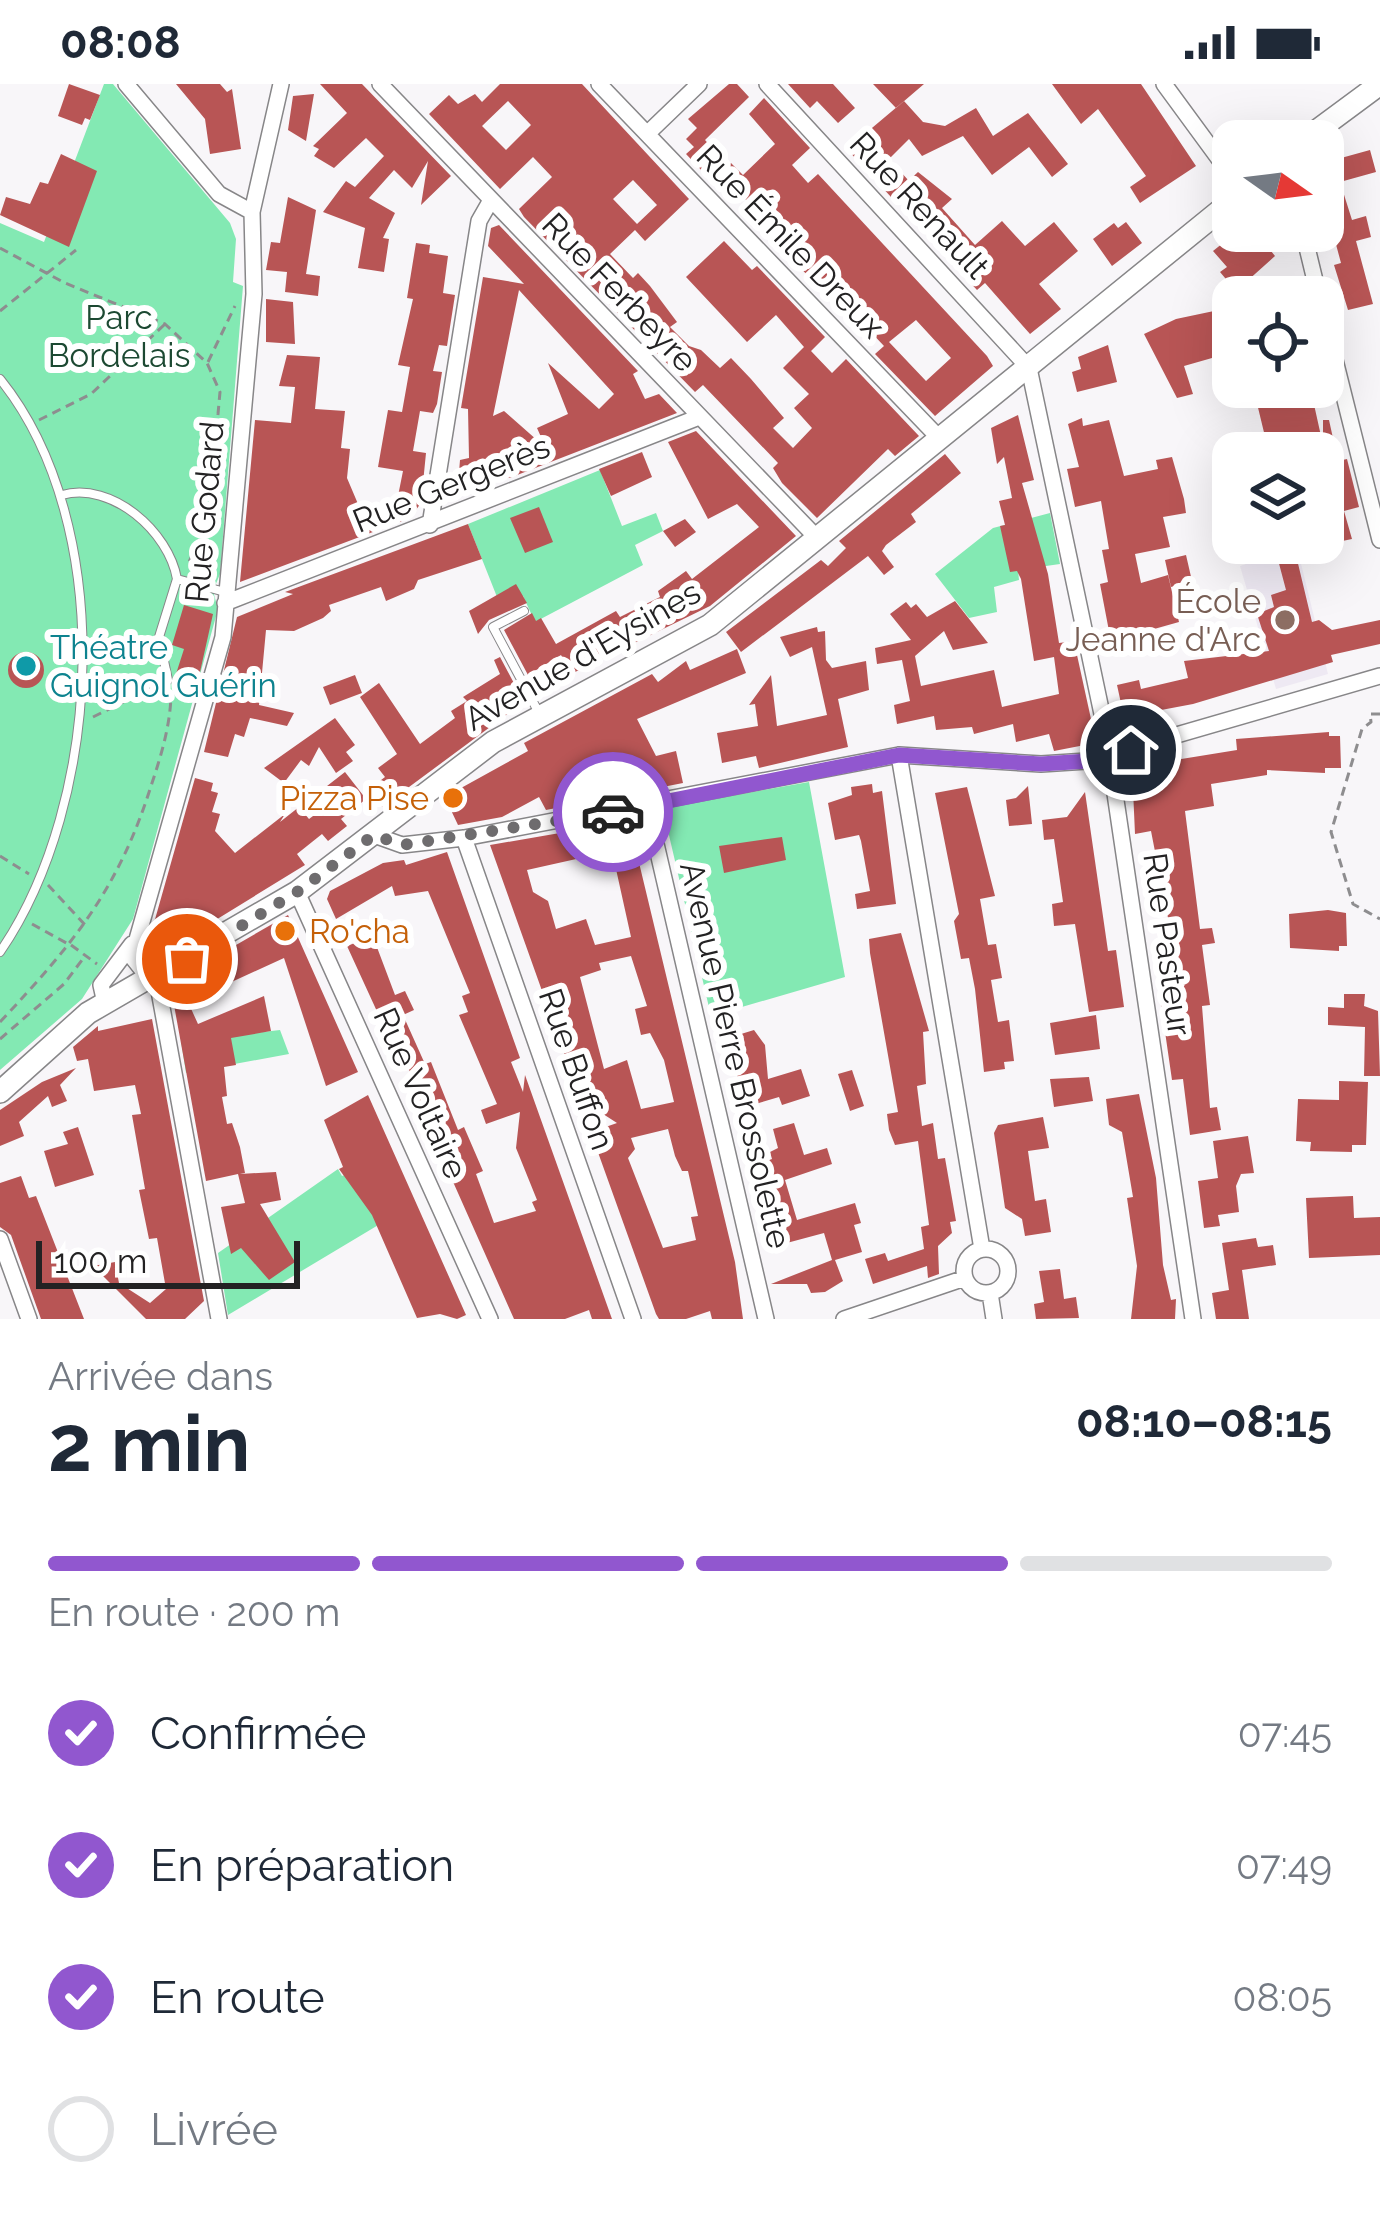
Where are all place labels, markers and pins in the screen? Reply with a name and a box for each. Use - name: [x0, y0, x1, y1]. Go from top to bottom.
- place label: École Jeanne d'Arc: [1065, 582, 1261, 659]
- marker: École Jeanne d'Arc: [1272, 607, 1298, 633]
- place label: Théatre Guignol Guérin: [50, 628, 277, 705]
- marker: Théatre Guignol Guérin: [13, 653, 39, 679]
- pin: [1080, 699, 1182, 801]
- place label: Pizza Pise: [279, 779, 429, 818]
- marker: Pizza Pise: [440, 785, 466, 811]
- pin: [136, 908, 238, 1010]
- place label: Ro'cha: [309, 912, 410, 951]
- marker: Ro'cha: [272, 918, 298, 944]

